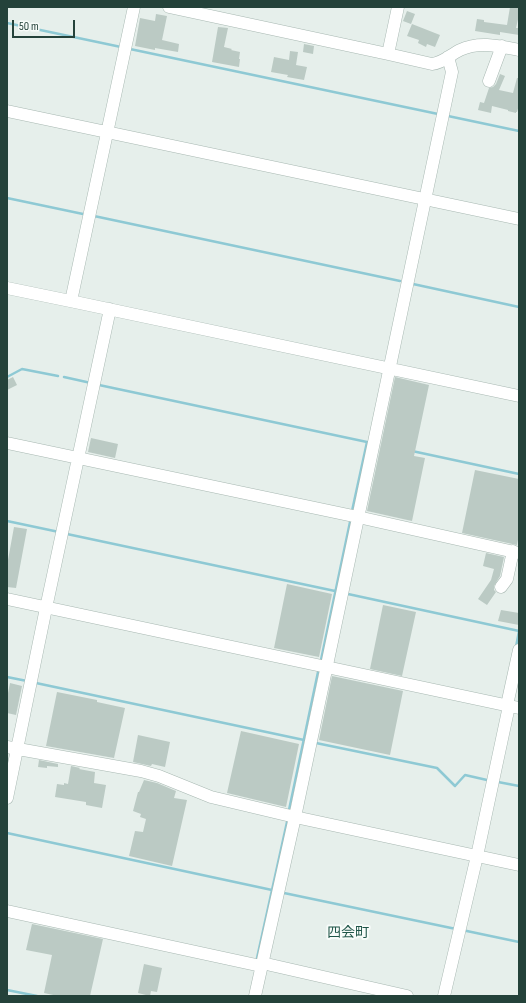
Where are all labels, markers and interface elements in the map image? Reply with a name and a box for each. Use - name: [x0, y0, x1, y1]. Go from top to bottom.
- scale bar: [14, 12, 77, 38]
- text: 50 m: [19, 19, 39, 34]
- district label: 四会町: [327, 925, 369, 941]

